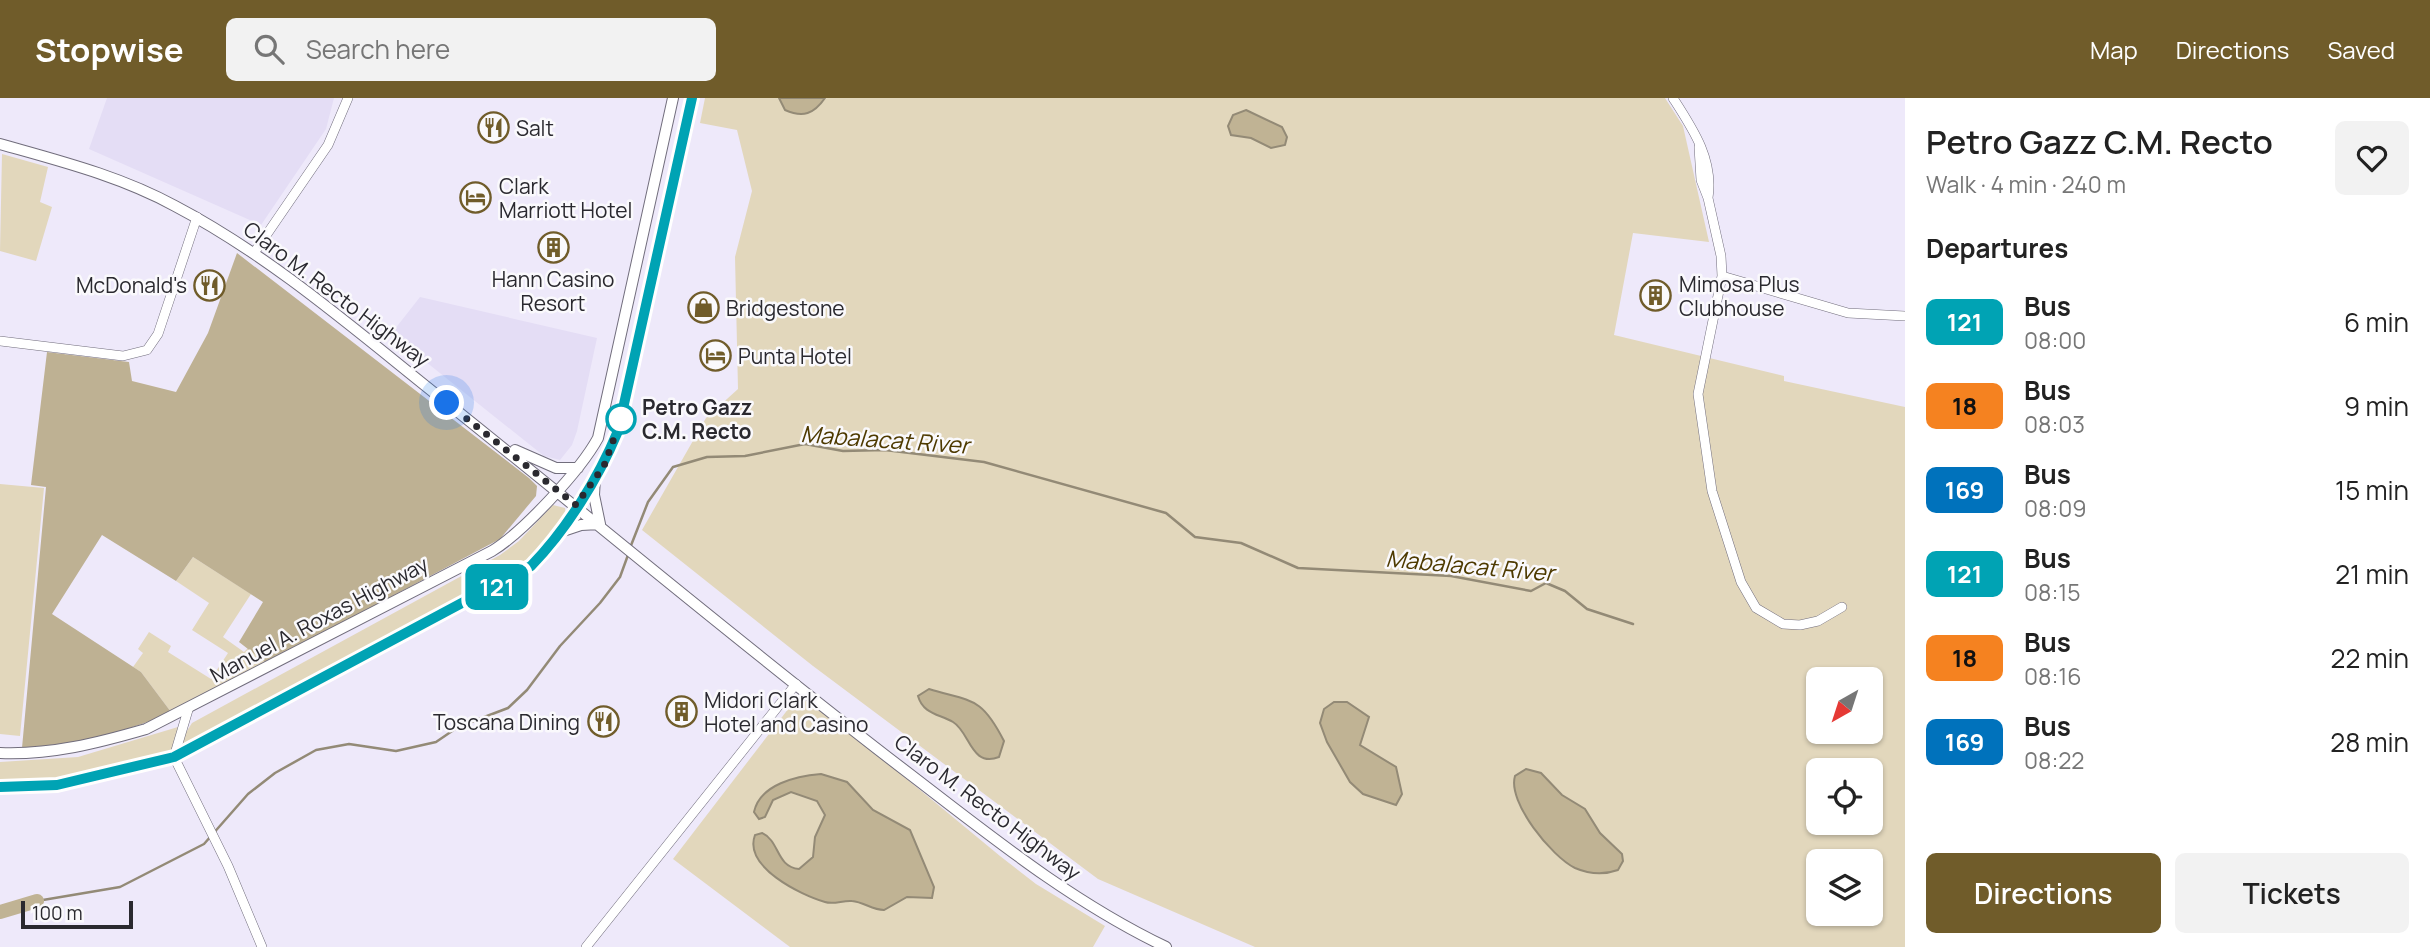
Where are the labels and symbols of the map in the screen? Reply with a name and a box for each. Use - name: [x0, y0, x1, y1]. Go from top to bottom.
- restaurant icon: Salt: [476, 111, 510, 145]
- place label: Salt: [516, 114, 554, 142]
- place label: Clark Marriott Hotel: [499, 172, 633, 224]
- hotel icon: Clark Marriott Hotel: [459, 181, 493, 215]
- street label: Claro M. Recto Highway: [238, 215, 436, 373]
- building icon: Hann Casino Resort: [536, 230, 570, 264]
- place label: Hann Casino Resort: [492, 265, 614, 317]
- restaurant icon: McDonald's: [193, 268, 227, 302]
- place label: Mimosa Plus Clubhouse: [1679, 270, 1800, 322]
- place label: McDonald's: [76, 271, 187, 299]
- building icon: Mimosa Plus Clubhouse: [1639, 279, 1673, 313]
- shop icon: Bridgestone: [686, 291, 720, 325]
- place label: Bridgestone: [726, 294, 845, 322]
- hotel icon: Punta Hotel: [698, 339, 732, 373]
- place label: Punta Hotel: [738, 342, 852, 370]
- your location: [429, 385, 464, 420]
- place label: Petro Gazz C.M. Recto: [642, 393, 752, 445]
- marker: Petro Gazz C.M. Recto: [606, 404, 636, 434]
- water label: Mabalacat River: [800, 417, 973, 461]
- water label: Mabalacat River: [1385, 542, 1558, 589]
- street label: Manuel A. Roxas Highway: [205, 550, 433, 688]
- line badge: 121: [457, 564, 537, 610]
- north arrow: [1806, 667, 1883, 744]
- place label: Midori Clark Hotel and Casino: [704, 686, 868, 738]
- building icon: Midori Clark Hotel and Casino: [664, 695, 698, 729]
- restaurant icon: Toscana Dining: [586, 705, 620, 739]
- place label: Toscana Dining: [433, 708, 580, 736]
- street label: Claro M. Recto Highway: [889, 728, 1087, 886]
- scale bar: [21, 898, 133, 930]

